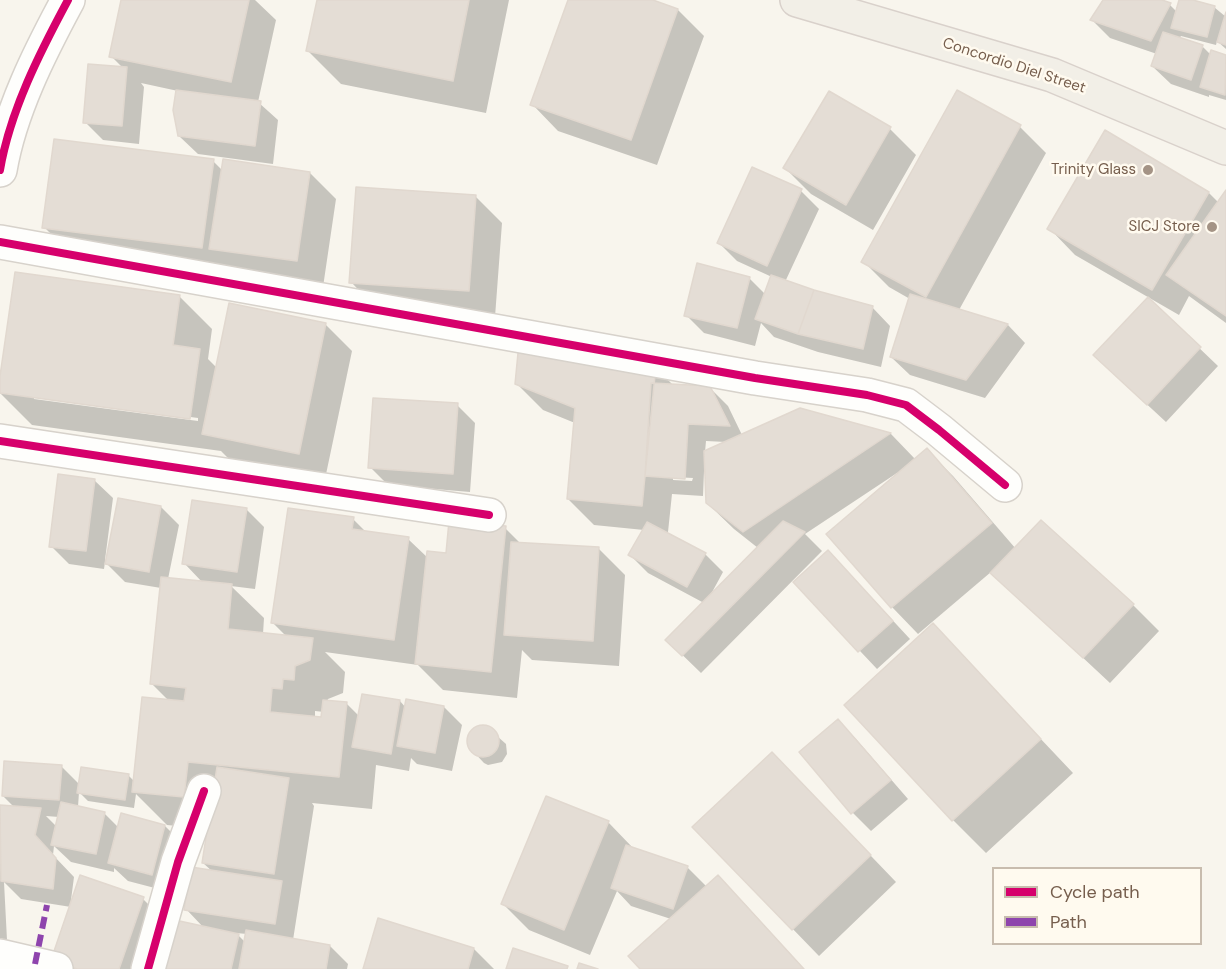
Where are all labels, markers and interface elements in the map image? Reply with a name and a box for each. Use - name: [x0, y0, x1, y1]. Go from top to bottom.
- street label: Concordio Diel Street: [940, 34, 1088, 98]
- place label: Trinity Glass: [1051, 161, 1136, 179]
- marker: Trinity Glass: [1141, 163, 1155, 177]
- place label: SICJ Store: [1128, 218, 1200, 236]
- marker: SICJ Store: [1205, 220, 1219, 234]
- legend: [992, 867, 1202, 945]
- text: Cycle path: [1050, 880, 1140, 904]
- text: Path: [1050, 910, 1087, 934]

